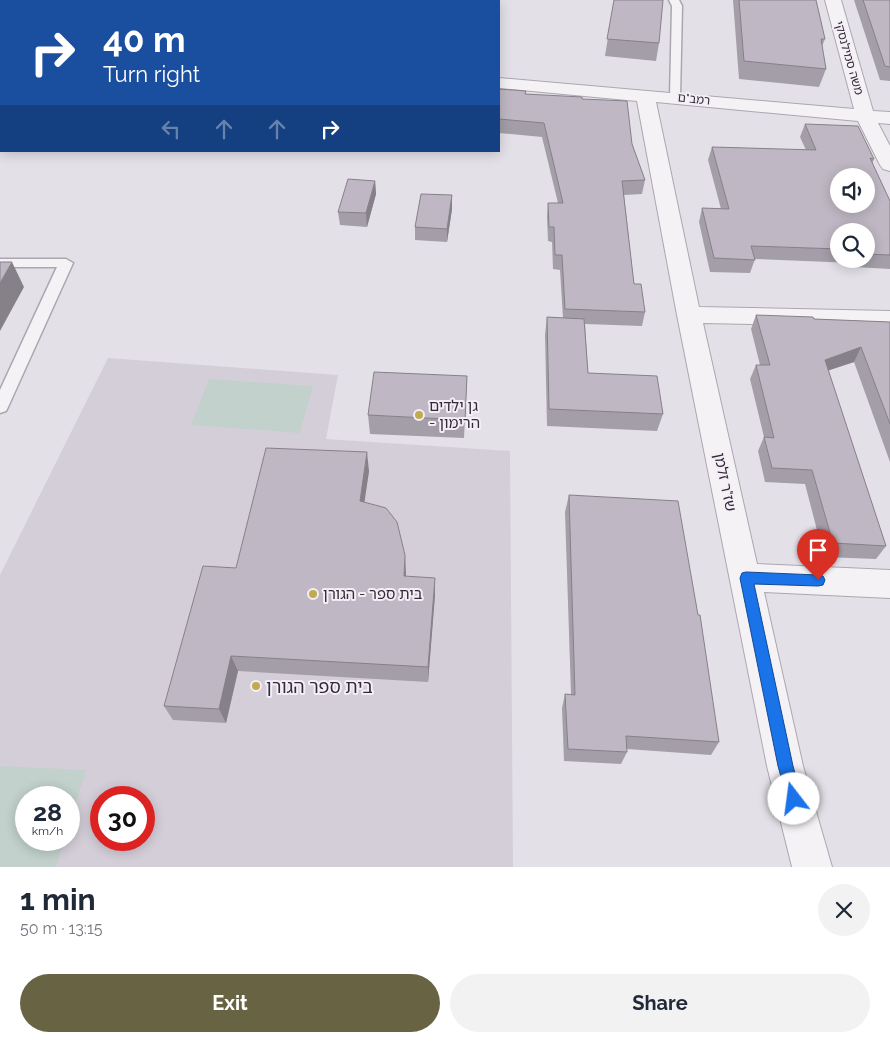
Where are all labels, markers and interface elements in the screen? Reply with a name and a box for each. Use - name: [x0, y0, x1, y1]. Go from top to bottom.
- text: 40 m: [103, 19, 185, 60]
- icon: right: [20, 20, 85, 85]
- street label: משה סמילנסקי: [832, 20, 866, 97]
- text: Turn right: [103, 61, 200, 87]
- street label: רמב"ם: [677, 90, 711, 108]
- icon: left: [157, 115, 185, 143]
- icon: ahead: [210, 115, 238, 143]
- icon: ahead: [263, 115, 291, 143]
- icon: right: [316, 115, 344, 143]
- map controls: [830, 168, 875, 268]
- button: sound: [830, 168, 875, 213]
- button: search: [830, 223, 875, 268]
- place label: גן ילדים - הרימון: [429, 397, 480, 432]
- marker: גן ילדים - הרימון: [413, 409, 425, 421]
- street label: שז"ר זלמן: [710, 451, 740, 513]
- pin: [797, 529, 839, 580]
- icon: arrive: [804, 536, 832, 564]
- place label: בית ספר - הגורן: [323, 585, 423, 603]
- marker: בית ספר - הגורן: [307, 588, 319, 600]
- place label: בית ספר הגורן: [266, 676, 373, 697]
- marker: בית ספר הגורן: [250, 680, 262, 692]
- position arrow: [767, 772, 819, 824]
- speed limit sign: 30: [90, 786, 155, 851]
- text: 28: [33, 797, 62, 827]
- text: km/h: [32, 824, 63, 838]
- text: 1 min: [20, 882, 96, 917]
- button: close: [818, 884, 870, 936]
- text: 50 m · 13:15: [20, 919, 102, 938]
- button: Exit: [20, 974, 440, 1032]
- button: Share: [450, 974, 870, 1032]

